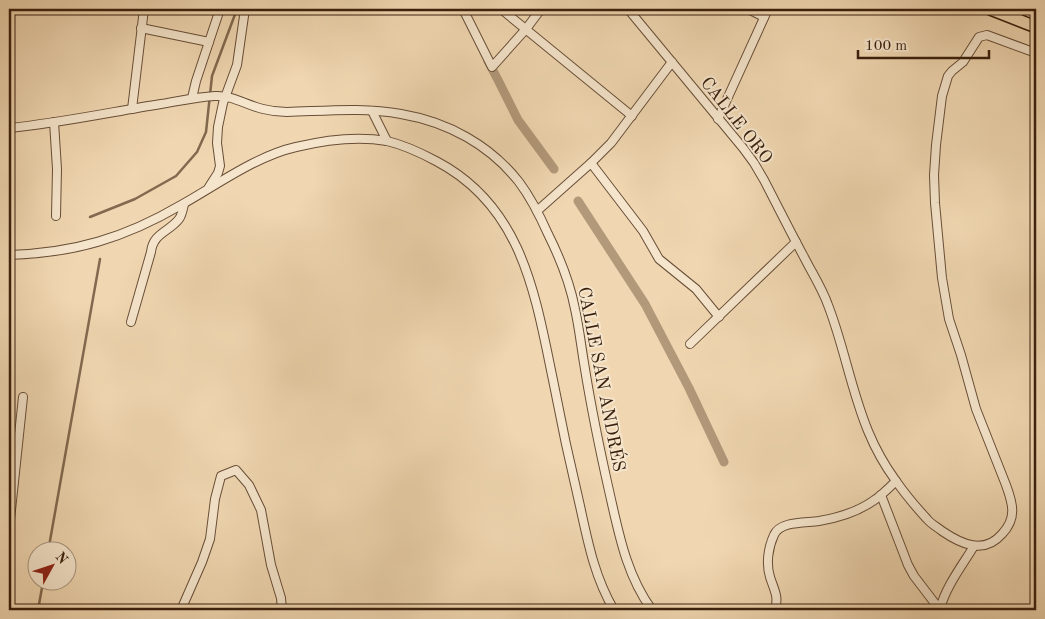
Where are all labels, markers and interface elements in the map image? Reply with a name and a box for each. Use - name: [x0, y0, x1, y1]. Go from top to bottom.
- scale bar: [858, 28, 989, 60]
- text: 100 m: [865, 39, 907, 54]
- street label: CALLE ORO: [697, 74, 775, 167]
- street label: CALLE SAN ANDRÉS: [574, 284, 632, 473]
- north arrow: [28, 542, 78, 592]
- text: N: [52, 550, 70, 567]

